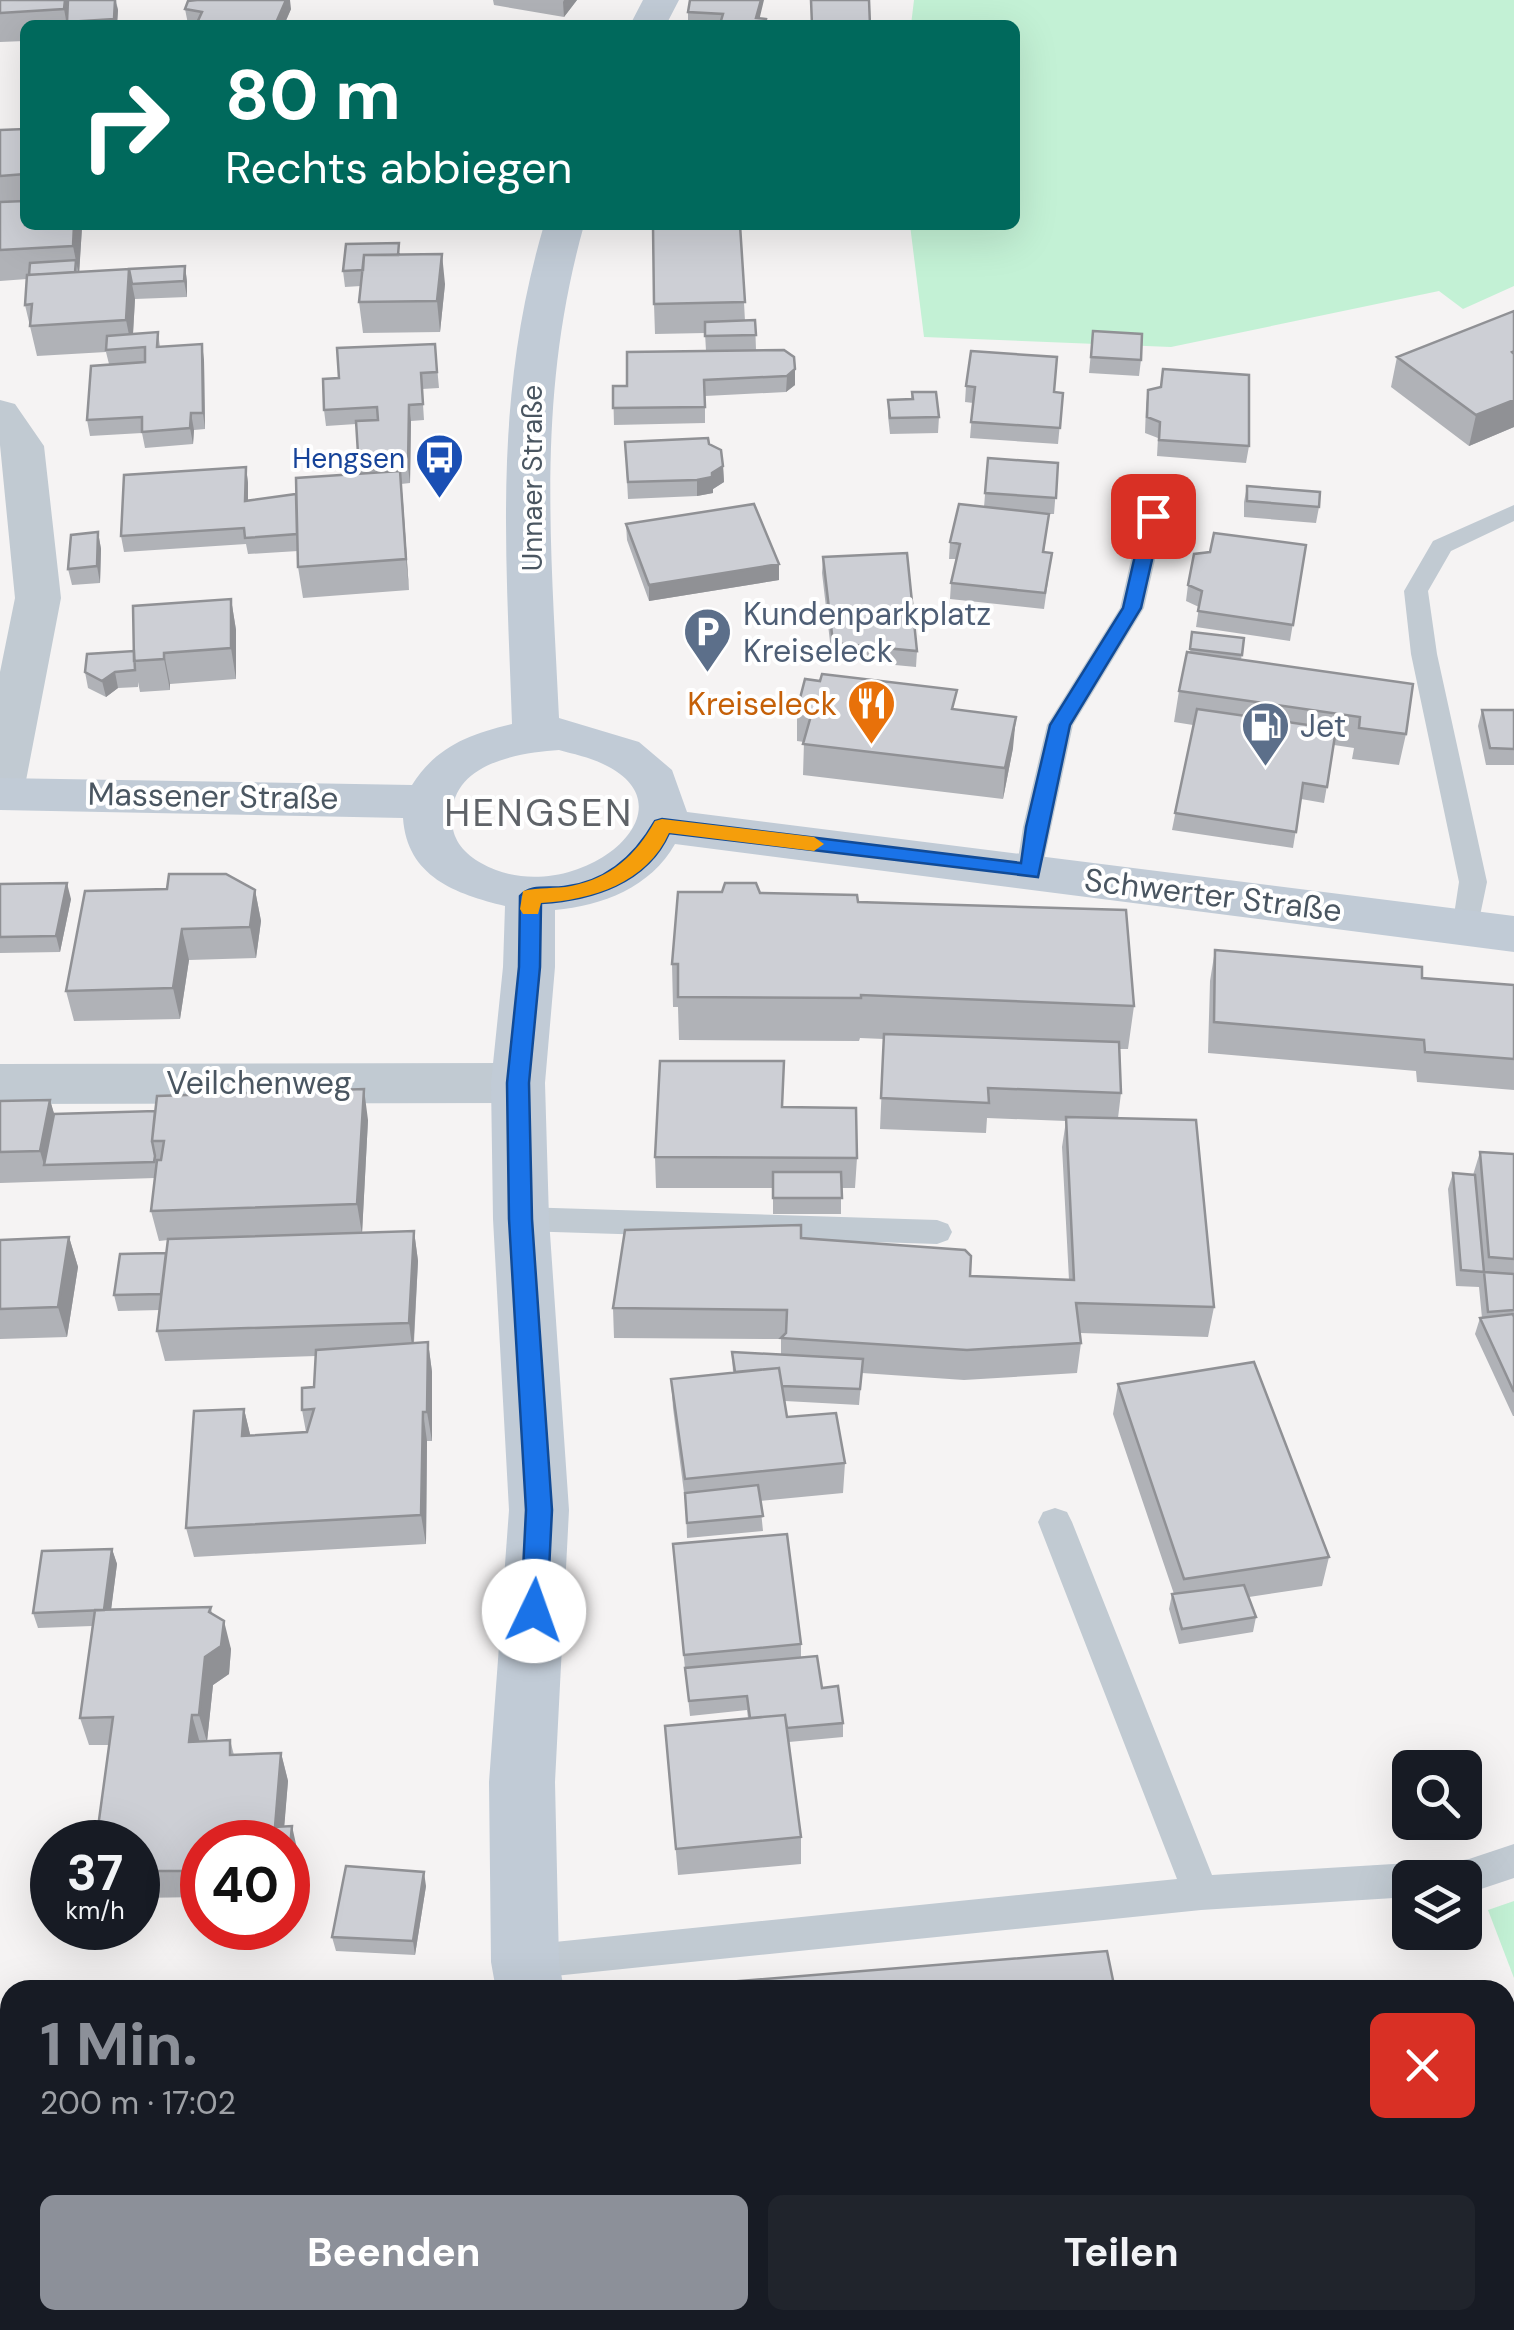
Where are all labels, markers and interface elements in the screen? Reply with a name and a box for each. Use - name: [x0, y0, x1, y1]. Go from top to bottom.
- text: 80 m: [225, 50, 401, 141]
- icon: right: [60, 60, 190, 190]
- text: Rechts abbiegen: [225, 138, 572, 197]
- street label: Unnaer Straße: [514, 385, 551, 571]
- bus stop icon: Hengsen: [414, 432, 466, 500]
- place label: Hengsen: [292, 440, 405, 477]
- pin: [1111, 474, 1196, 559]
- icon: arrive: [1126, 489, 1181, 544]
- place label: Kundenparkplatz Kreiseleck: [743, 593, 991, 672]
- parking icon: Kundenparkplatz Kreiseleck: [682, 606, 734, 674]
- restaurant icon: Kreiseleck: [846, 678, 898, 746]
- place label: Kreiseleck: [687, 683, 837, 725]
- fuel station icon: Jet: [1239, 700, 1291, 768]
- place label: Jet: [1300, 705, 1346, 747]
- street label: Massener Straße: [87, 773, 339, 819]
- district label: HENGSEN: [444, 788, 634, 838]
- street label: Schwerter Straße: [1082, 858, 1344, 932]
- street label: Veilchenweg: [166, 1062, 352, 1104]
- position arrow: [482, 1559, 586, 1663]
- map controls: [1392, 1750, 1482, 1950]
- button: search: [1392, 1750, 1482, 1840]
- speed limit sign: 40: [180, 1820, 310, 1950]
- text: 37: [67, 1840, 123, 1906]
- button: layers: [1392, 1860, 1482, 1950]
- text: km/h: [65, 1894, 125, 1927]
- text: 1 Min.: [40, 2005, 198, 2084]
- button: close: [1370, 2013, 1475, 2118]
- text: 200 m · 17:02: [40, 2082, 236, 2124]
- button: Beenden: [40, 2195, 748, 2310]
- button: Teilen: [768, 2195, 1475, 2310]

